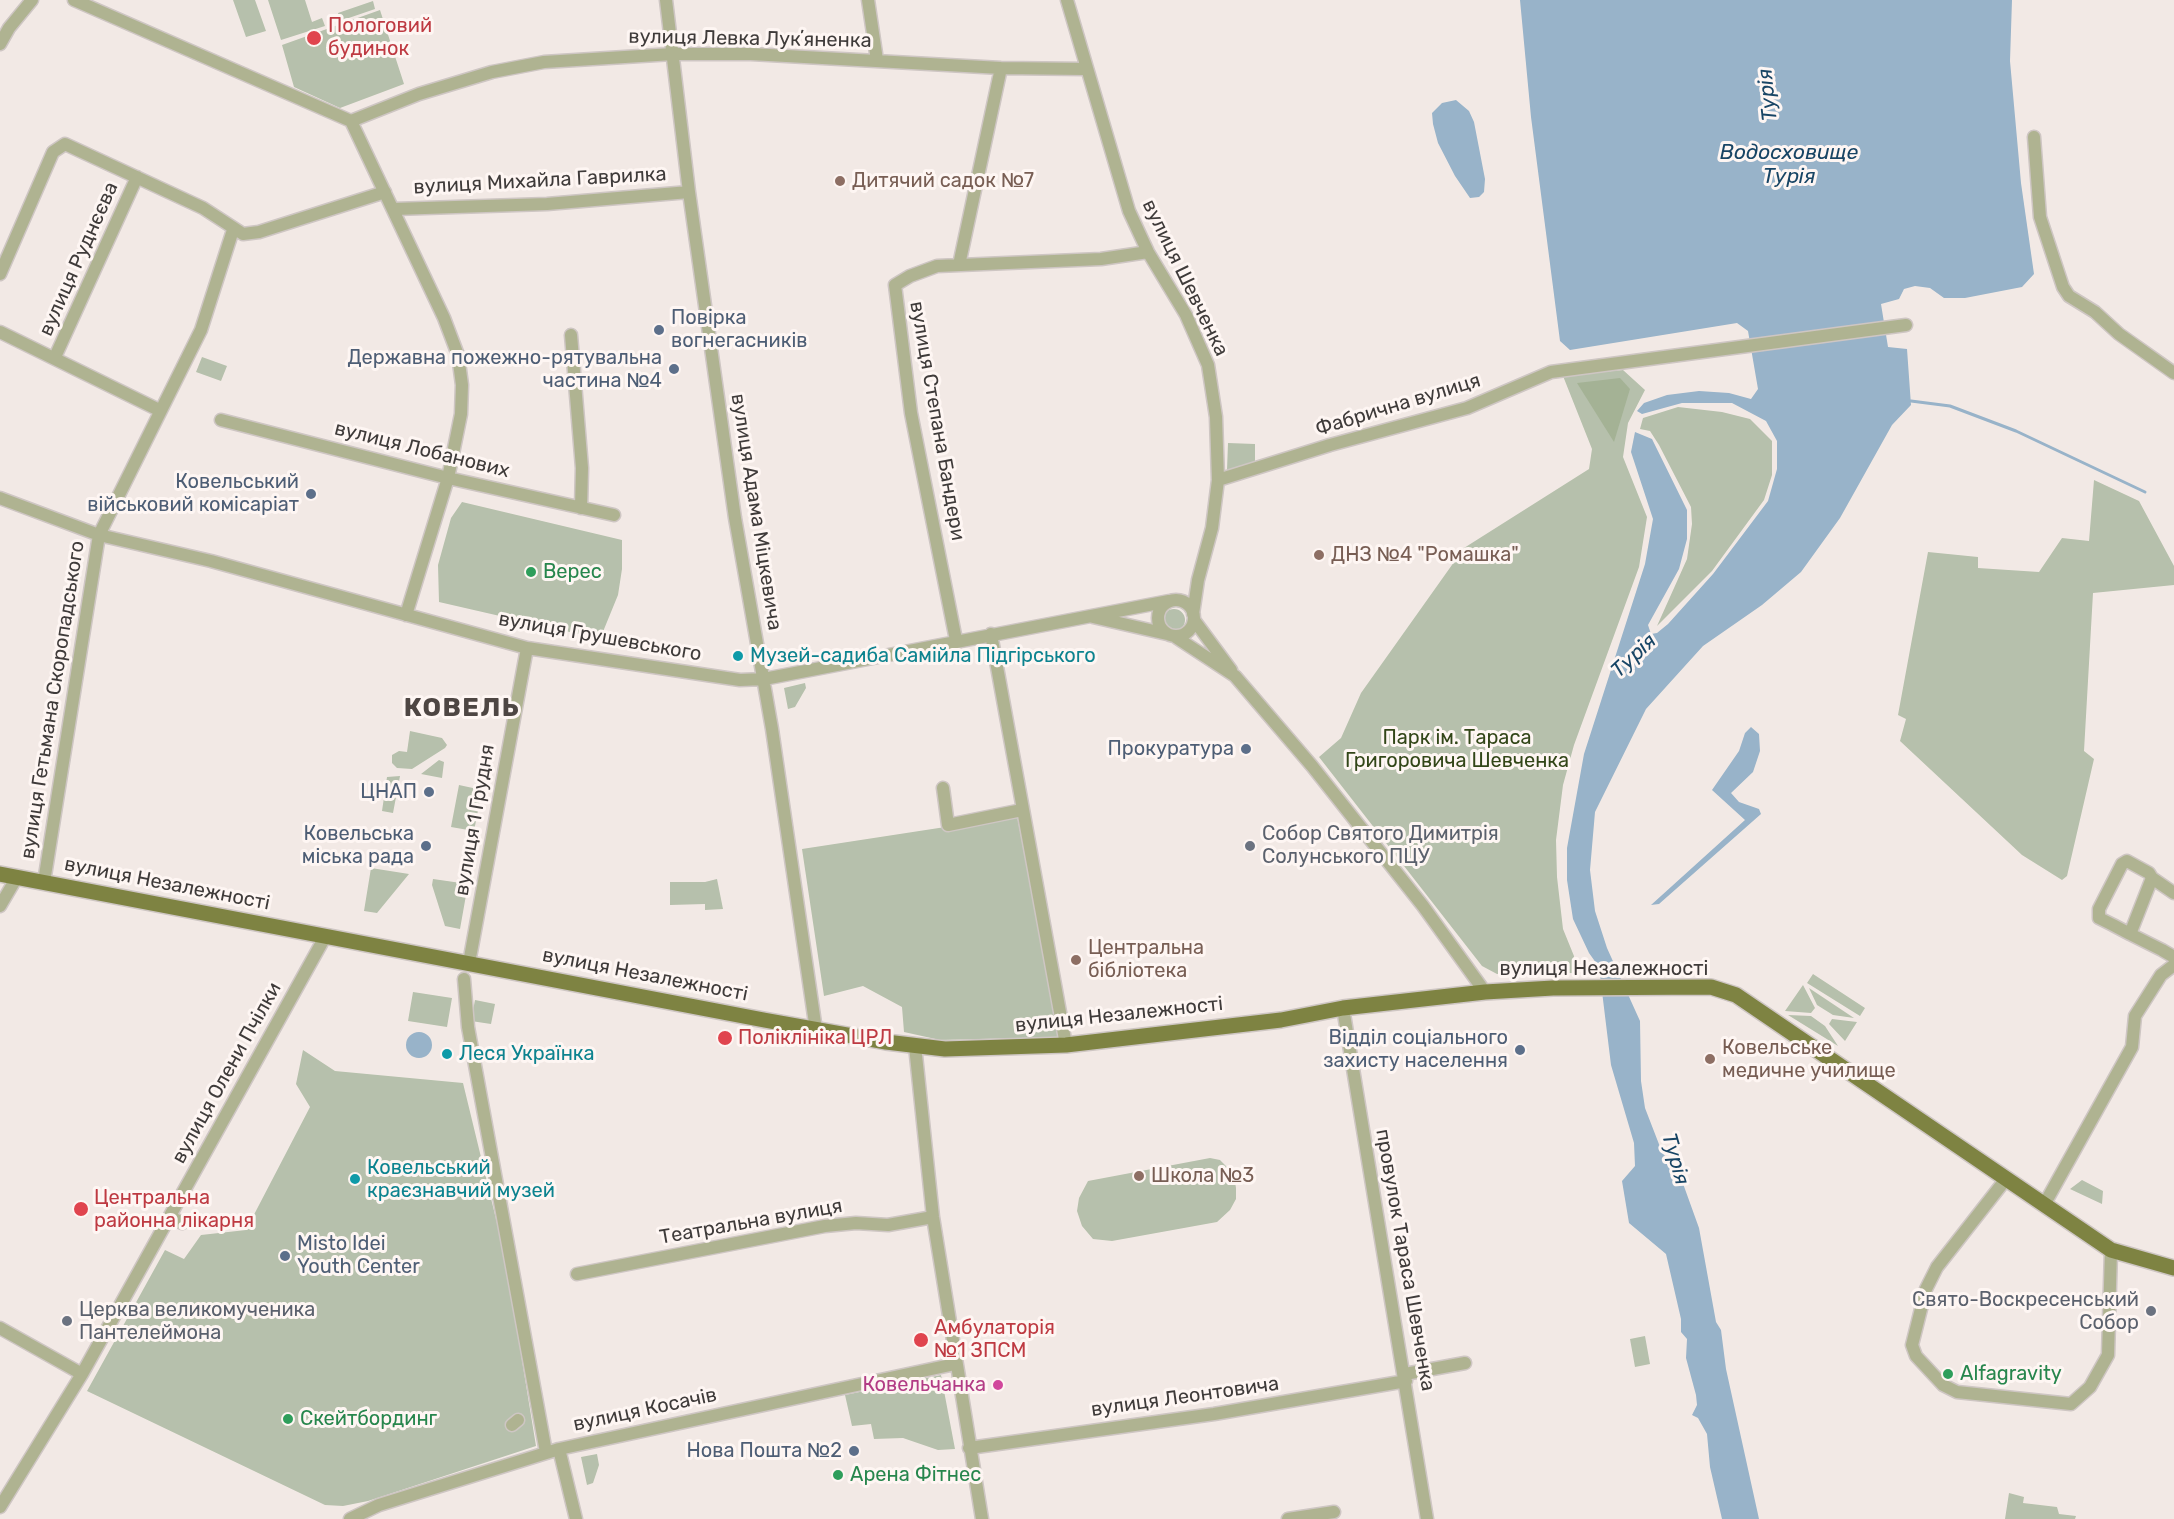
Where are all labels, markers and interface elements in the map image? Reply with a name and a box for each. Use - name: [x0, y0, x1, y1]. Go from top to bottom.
- place label: Пологовий будинок: [328, 14, 432, 61]
- street label: вулиця Левка Лукʼяненка: [628, 25, 872, 53]
- marker: Пологовий будинок: [305, 29, 323, 47]
- water label: Турія: [1753, 67, 1783, 123]
- water label: Водосховище Турія: [1720, 140, 1858, 190]
- street label: вулиця Михайла Гаврилка: [413, 162, 667, 200]
- place label: Дитячий садок №7: [852, 169, 1034, 193]
- marker: Дитячий садок №7: [833, 174, 847, 188]
- street label: вулиця Руднєєва: [34, 178, 124, 340]
- street label: вулиця Шевченка: [1137, 196, 1233, 360]
- street label: вулиця Степана Бандери: [904, 299, 970, 543]
- place label: Повірка вогнегасників: [671, 306, 807, 353]
- marker: Повірка вогнегасників: [652, 323, 666, 337]
- place label: Державна пожежно-рятувальна частина №4: [347, 346, 662, 393]
- marker: Державна пожежно-рятувальна частина №4: [667, 362, 681, 376]
- street label: Фабрична вулиця: [1312, 368, 1484, 442]
- street label: вулиця Адама Міцкевича: [725, 392, 787, 632]
- street label: вулиця Лобанових: [332, 417, 512, 483]
- place label: Ковельський військовий комісаріат: [87, 470, 299, 517]
- marker: Ковельський військовий комісаріат: [304, 487, 318, 501]
- street label: вулиця Гетьмана Скоропадського: [16, 539, 90, 861]
- place label: ДНЗ №4 "Ромашка": [1331, 543, 1519, 567]
- marker: ДНЗ №4 "Ромашка": [1312, 548, 1326, 562]
- place label: Верес: [543, 560, 602, 584]
- marker: Верес: [524, 565, 538, 579]
- street label: вулиця Грушевського: [497, 607, 703, 667]
- water label: Турія: [1606, 629, 1662, 683]
- place label: Музей-садиба Самійла Підгірського: [750, 644, 1096, 668]
- marker: Музей-садиба Самійла Підгірського: [731, 649, 745, 663]
- district label: КОВЕЛЬ: [404, 692, 520, 724]
- park label: Парк ім. Тараса Григоровича Шевченка: [1345, 726, 1569, 773]
- place label: Прокуратура: [1108, 737, 1234, 761]
- street label: вулиця 1 Грудня: [450, 742, 500, 898]
- marker: Прокуратура: [1239, 742, 1253, 756]
- place label: ЦНАП: [360, 780, 417, 804]
- marker: ЦНАП: [422, 785, 436, 799]
- place label: Ковельська міська рада: [302, 822, 414, 869]
- place label: Собор Святого Димитрія Солунського ПЦУ: [1262, 822, 1499, 869]
- marker: Ковельська міська рада: [419, 839, 433, 853]
- marker: Собор Святого Димитрія Солунського ПЦУ: [1243, 839, 1257, 853]
- street label: вулиця Незалежності: [62, 852, 272, 916]
- place label: Центральна бібліотека: [1088, 936, 1204, 983]
- street label: вулиця Незалежності: [540, 943, 750, 1007]
- marker: Центральна бібліотека: [1069, 953, 1083, 967]
- street label: вулиця Незалежності: [1500, 957, 1708, 981]
- street label: вулиця Олени Пчілки: [167, 978, 287, 1168]
- street label: вулиця Незалежності: [1014, 992, 1224, 1038]
- place label: Поліклініка ЦРЛ: [738, 1026, 892, 1050]
- place label: Відділ соціального захисту населення: [1323, 1026, 1508, 1073]
- marker: Поліклініка ЦРЛ: [716, 1029, 734, 1047]
- place label: Ковельське медичне училище: [1722, 1036, 1896, 1083]
- place label: Леся Українка: [459, 1042, 595, 1066]
- marker: Відділ соціального захисту населення: [1513, 1043, 1527, 1057]
- marker: Леся Українка: [440, 1047, 454, 1061]
- marker: Ковельське медичне училище: [1703, 1052, 1717, 1066]
- street label: провулок Тараса Шевченка: [1370, 1127, 1440, 1393]
- water label: Турія: [1656, 1130, 1694, 1188]
- place label: Ковельський краєзнавчий музей: [367, 1156, 555, 1203]
- place label: Школа №3: [1151, 1164, 1254, 1188]
- marker: Школа №3: [1132, 1169, 1146, 1183]
- marker: Ковельський краєзнавчий музей: [348, 1172, 362, 1186]
- place label: Центральна районна лікарня: [94, 1186, 254, 1233]
- street label: Театральна вулиця: [658, 1194, 844, 1250]
- marker: Центральна районна лікарня: [72, 1200, 90, 1218]
- place label: Misto Idei Youth Center: [297, 1232, 420, 1279]
- marker: Misto Idei Youth Center: [278, 1249, 292, 1263]
- place label: Свято-Воскресенський Собор: [1912, 1288, 2139, 1335]
- place label: Церква великомученика Пантелеймона: [79, 1298, 315, 1345]
- marker: Свято-Воскресенський Собор: [2144, 1304, 2158, 1318]
- marker: Церква великомученика Пантелеймона: [60, 1314, 74, 1328]
- place label: Амбулаторія №1 ЗПСМ: [934, 1316, 1055, 1363]
- marker: Амбулаторія №1 ЗПСМ: [912, 1331, 930, 1349]
- place label: Alfagravity: [1960, 1362, 2062, 1386]
- marker: Alfagravity: [1941, 1367, 1955, 1381]
- street label: вулиця Леонтовича: [1089, 1372, 1281, 1422]
- place label: Ковельчанка: [862, 1373, 986, 1397]
- marker: Ковельчанка: [991, 1378, 1005, 1392]
- street label: вулиця Косачів: [571, 1383, 719, 1437]
- place label: Скейтбординг: [300, 1407, 437, 1431]
- marker: Скейтбординг: [281, 1412, 295, 1426]
- place label: Нова Пошта №2: [687, 1439, 842, 1463]
- marker: Нова Пошта №2: [847, 1444, 861, 1458]
- place label: Арена Фітнес: [850, 1463, 981, 1487]
- marker: Арена Фітнес: [831, 1468, 845, 1482]

